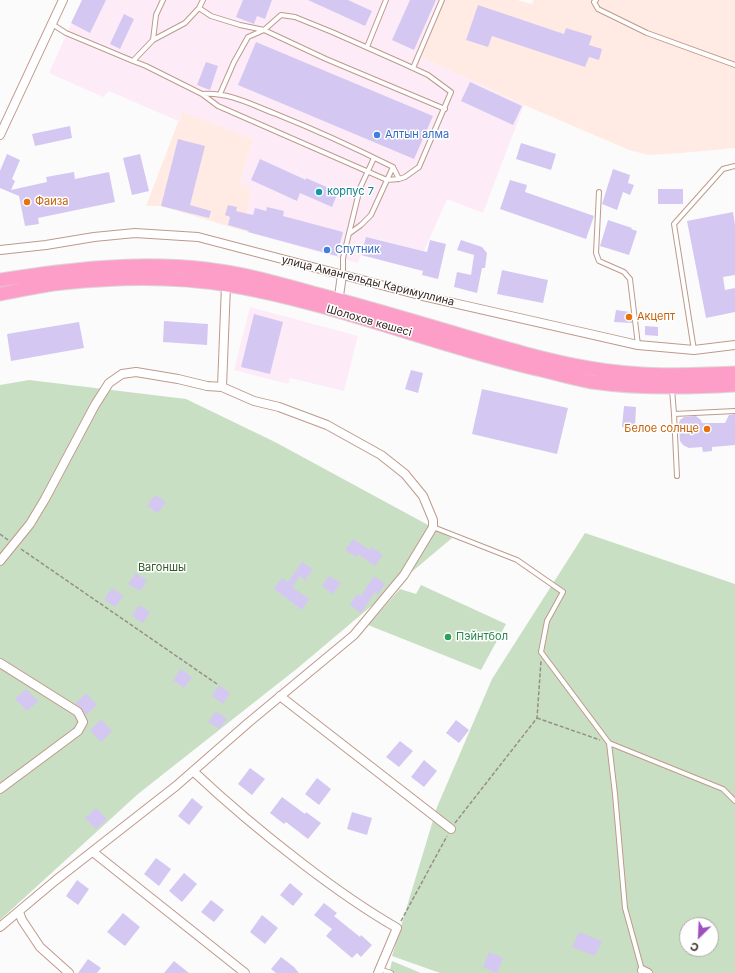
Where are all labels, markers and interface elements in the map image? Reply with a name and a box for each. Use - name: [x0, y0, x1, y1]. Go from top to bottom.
- place label: Алтын алма: [385, 128, 449, 142]
- marker: Алтын алма: [372, 130, 382, 140]
- place label: корпус 7: [327, 185, 374, 199]
- marker: корпус 7: [314, 187, 324, 197]
- place label: Фаиза: [35, 195, 68, 209]
- marker: Фаиза: [22, 197, 32, 207]
- place label: Спутник: [335, 243, 380, 257]
- marker: Спутник: [322, 245, 332, 255]
- street label: улица Амангельды Каримуллина: [280, 253, 456, 309]
- street label: Шолохов көшесі: [325, 303, 413, 339]
- place label: Акцепт: [637, 310, 675, 324]
- marker: Акцепт: [624, 312, 634, 322]
- place label: Белое солнце: [624, 422, 699, 436]
- marker: Белое солнце: [702, 424, 712, 434]
- park label: Вагоншы: [138, 561, 186, 575]
- place label: Пэйнтбол: [456, 630, 508, 644]
- marker: Пэйнтбол: [443, 632, 453, 642]
- north arrow: [679, 917, 719, 957]
- text: С: [688, 939, 701, 955]

